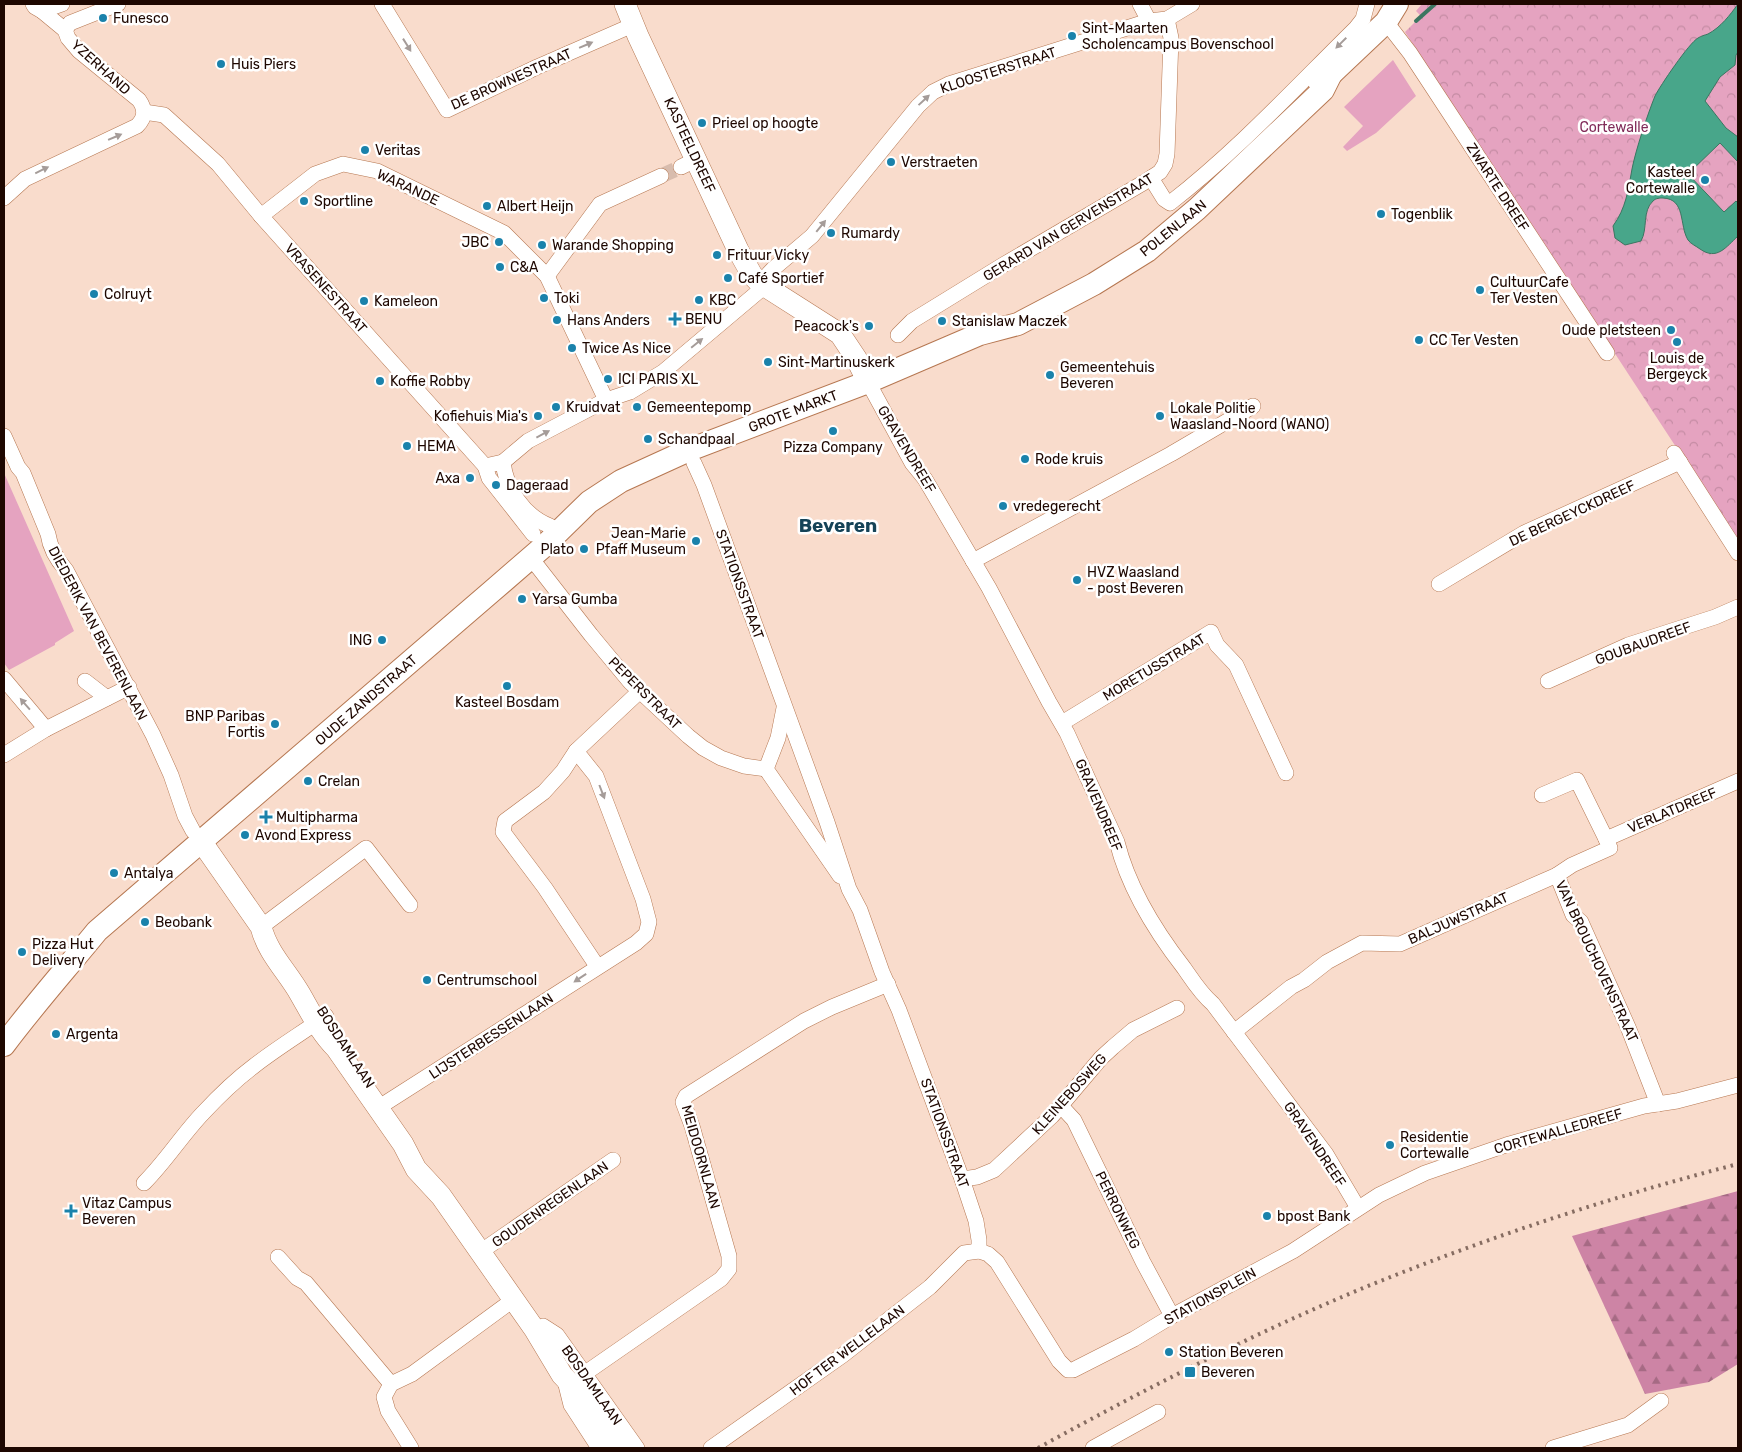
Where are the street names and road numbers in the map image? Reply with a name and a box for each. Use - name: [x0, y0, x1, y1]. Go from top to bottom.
- street label: YZERHAND: [68, 36, 134, 98]
- street label: KLOOSTERSTRAAT: [938, 44, 1058, 97]
- street label: DE BROWNESTRAAT: [448, 45, 574, 114]
- street label: KASTEELDREEF: [660, 95, 719, 196]
- street label: ZWARTE DREEF: [1463, 140, 1532, 235]
- street label: WARANDE: [374, 166, 442, 209]
- street label: GERARD VAN GERVENSTRAAT: [980, 170, 1156, 285]
- street label: POLENLAAN: [1137, 196, 1210, 260]
- street label: VRASENESTRAAT: [281, 240, 370, 337]
- street label: GROTE MARKT: [746, 387, 840, 436]
- street label: GRAVENDREEF: [874, 403, 939, 496]
- street label: DE BERGEYCKDREEF: [1507, 477, 1638, 550]
- street label: STATIONSSTRAAT: [712, 527, 767, 641]
- street label: DIEDERIK VAN BEVERENLAAN: [44, 543, 151, 723]
- street label: GOUBAUDREEF: [1593, 618, 1694, 669]
- street label: MORETUSSTRAAT: [1100, 630, 1209, 705]
- street label: OUDE ZANDSTRAAT: [312, 651, 421, 749]
- street label: PEPERSTRAAT: [605, 653, 685, 733]
- street label: GRAVENDREEF: [1071, 756, 1126, 854]
- street label: VERLATDREEF: [1625, 784, 1719, 837]
- street label: VAN BROUCHOVENSTRAAT: [1552, 878, 1642, 1045]
- street label: BALJUWSTRAAT: [1405, 889, 1511, 948]
- street label: LIJSTERBESSENLAAN: [426, 990, 557, 1083]
- street label: BOSDAMLAAN: [313, 1003, 378, 1091]
- street label: KLEINEBOSWEG: [1028, 1050, 1110, 1138]
- street label: STATIONSSTRAAT: [917, 1076, 972, 1190]
- street label: GRAVENDREEF: [1280, 1099, 1349, 1190]
- street label: MEIDOORNLAAN: [678, 1103, 723, 1211]
- street label: CORTEWALLEDREEF: [1492, 1105, 1624, 1158]
- street label: GOUDENREGENLAAN: [489, 1158, 612, 1251]
- street label: PERRONWEG: [1091, 1169, 1144, 1252]
- street label: STATIONSPLEIN: [1161, 1264, 1259, 1329]
- street label: HOF TER WELLELAAN: [786, 1302, 908, 1399]
- street label: BOSDAMLAAN: [558, 1342, 625, 1429]

